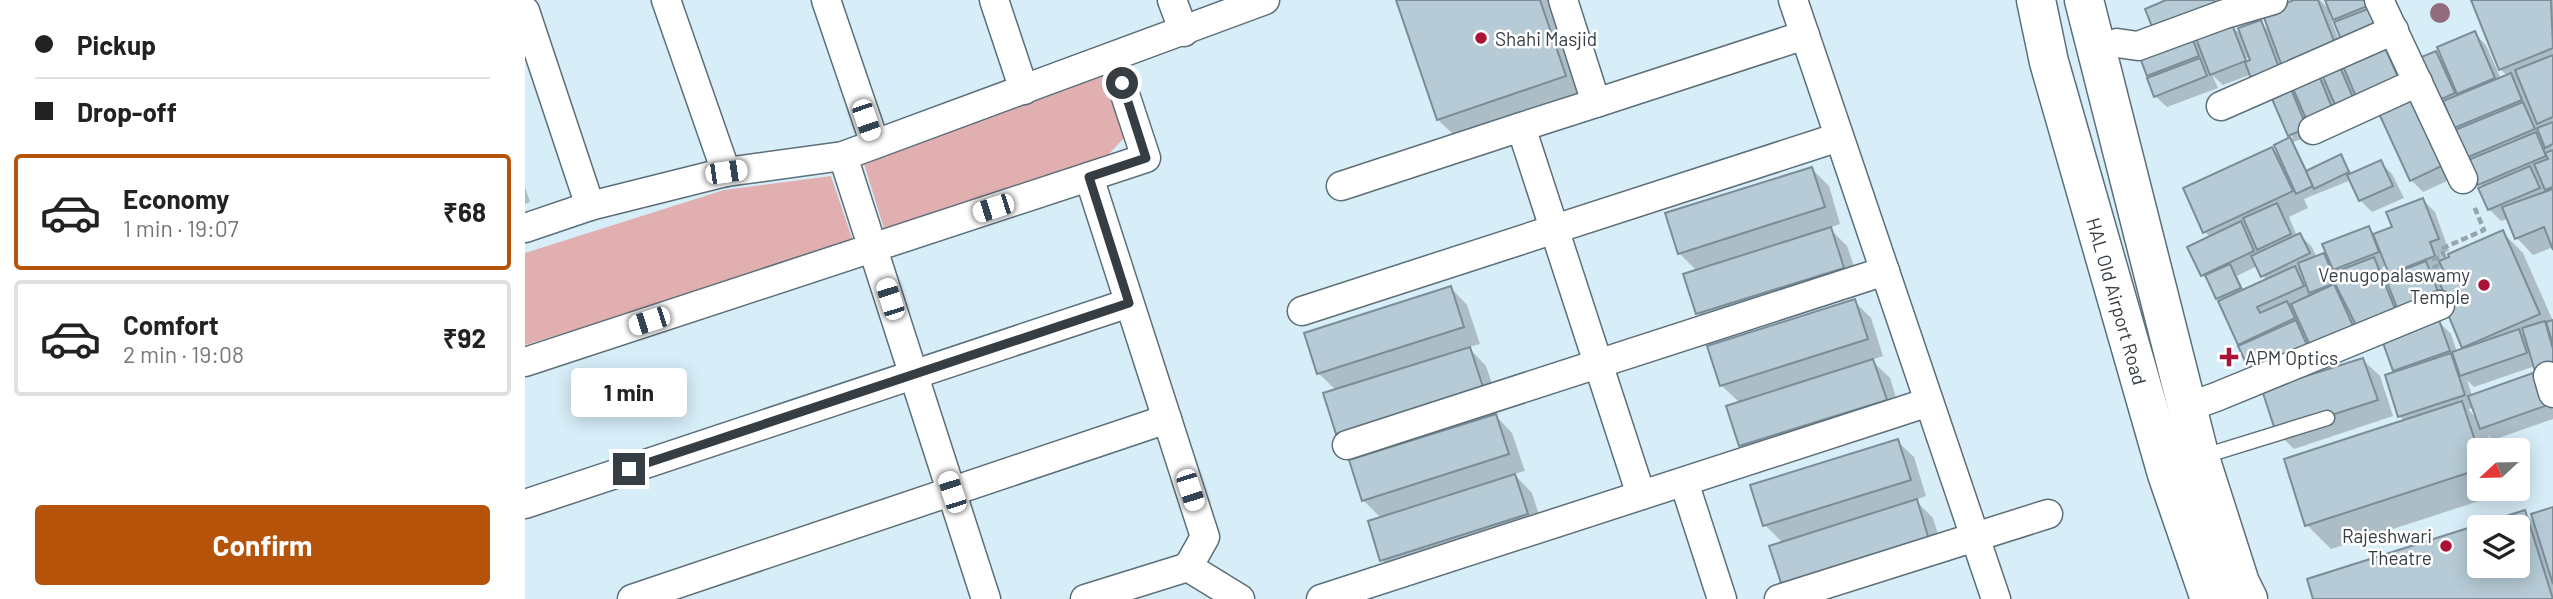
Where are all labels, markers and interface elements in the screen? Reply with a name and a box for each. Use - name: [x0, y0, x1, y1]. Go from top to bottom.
- place label: Shahi Masjid: [1495, 27, 1597, 50]
- text: Pickup: [77, 29, 156, 60]
- marker: Shahi Masjid: [1473, 30, 1489, 46]
- route start: [1106, 67, 1138, 99]
- text: Drop-off: [77, 96, 177, 127]
- car: [850, 97, 883, 143]
- car: [704, 159, 749, 185]
- icon: car: [39, 181, 102, 244]
- text: Economy: [123, 183, 229, 214]
- car: [970, 192, 1017, 224]
- text: ₹68: [443, 196, 486, 227]
- text: 1 min · 19:07: [123, 214, 239, 242]
- street label: HAL Old Airport Road: [2082, 215, 2152, 387]
- place label: Venugopalaswamy Temple: [2318, 263, 2470, 308]
- car: [874, 276, 907, 322]
- marker: Venugopalaswamy Temple: [2476, 277, 2492, 293]
- car: [626, 305, 673, 337]
- icon: car: [39, 307, 102, 370]
- text: Comfort: [123, 309, 219, 340]
- text: ₹92: [443, 322, 486, 353]
- text: 2 min · 19:08: [123, 340, 244, 368]
- place label: APM Optics: [2245, 346, 2338, 369]
- marker: APM Optics: [2219, 347, 2239, 367]
- callout: 1 min: [571, 368, 687, 416]
- text: 1 min: [604, 378, 654, 406]
- north arrow: [2467, 438, 2531, 500]
- map controls: [2467, 438, 2530, 578]
- route end: [613, 453, 645, 485]
- car: [1174, 467, 1207, 513]
- car: [936, 469, 969, 515]
- button: Confirm: [35, 505, 490, 585]
- button: layers: [2467, 515, 2530, 578]
- place label: Rajeshwari Theatre: [2342, 524, 2432, 569]
- marker: Rajeshwari Theatre: [2438, 538, 2454, 554]

